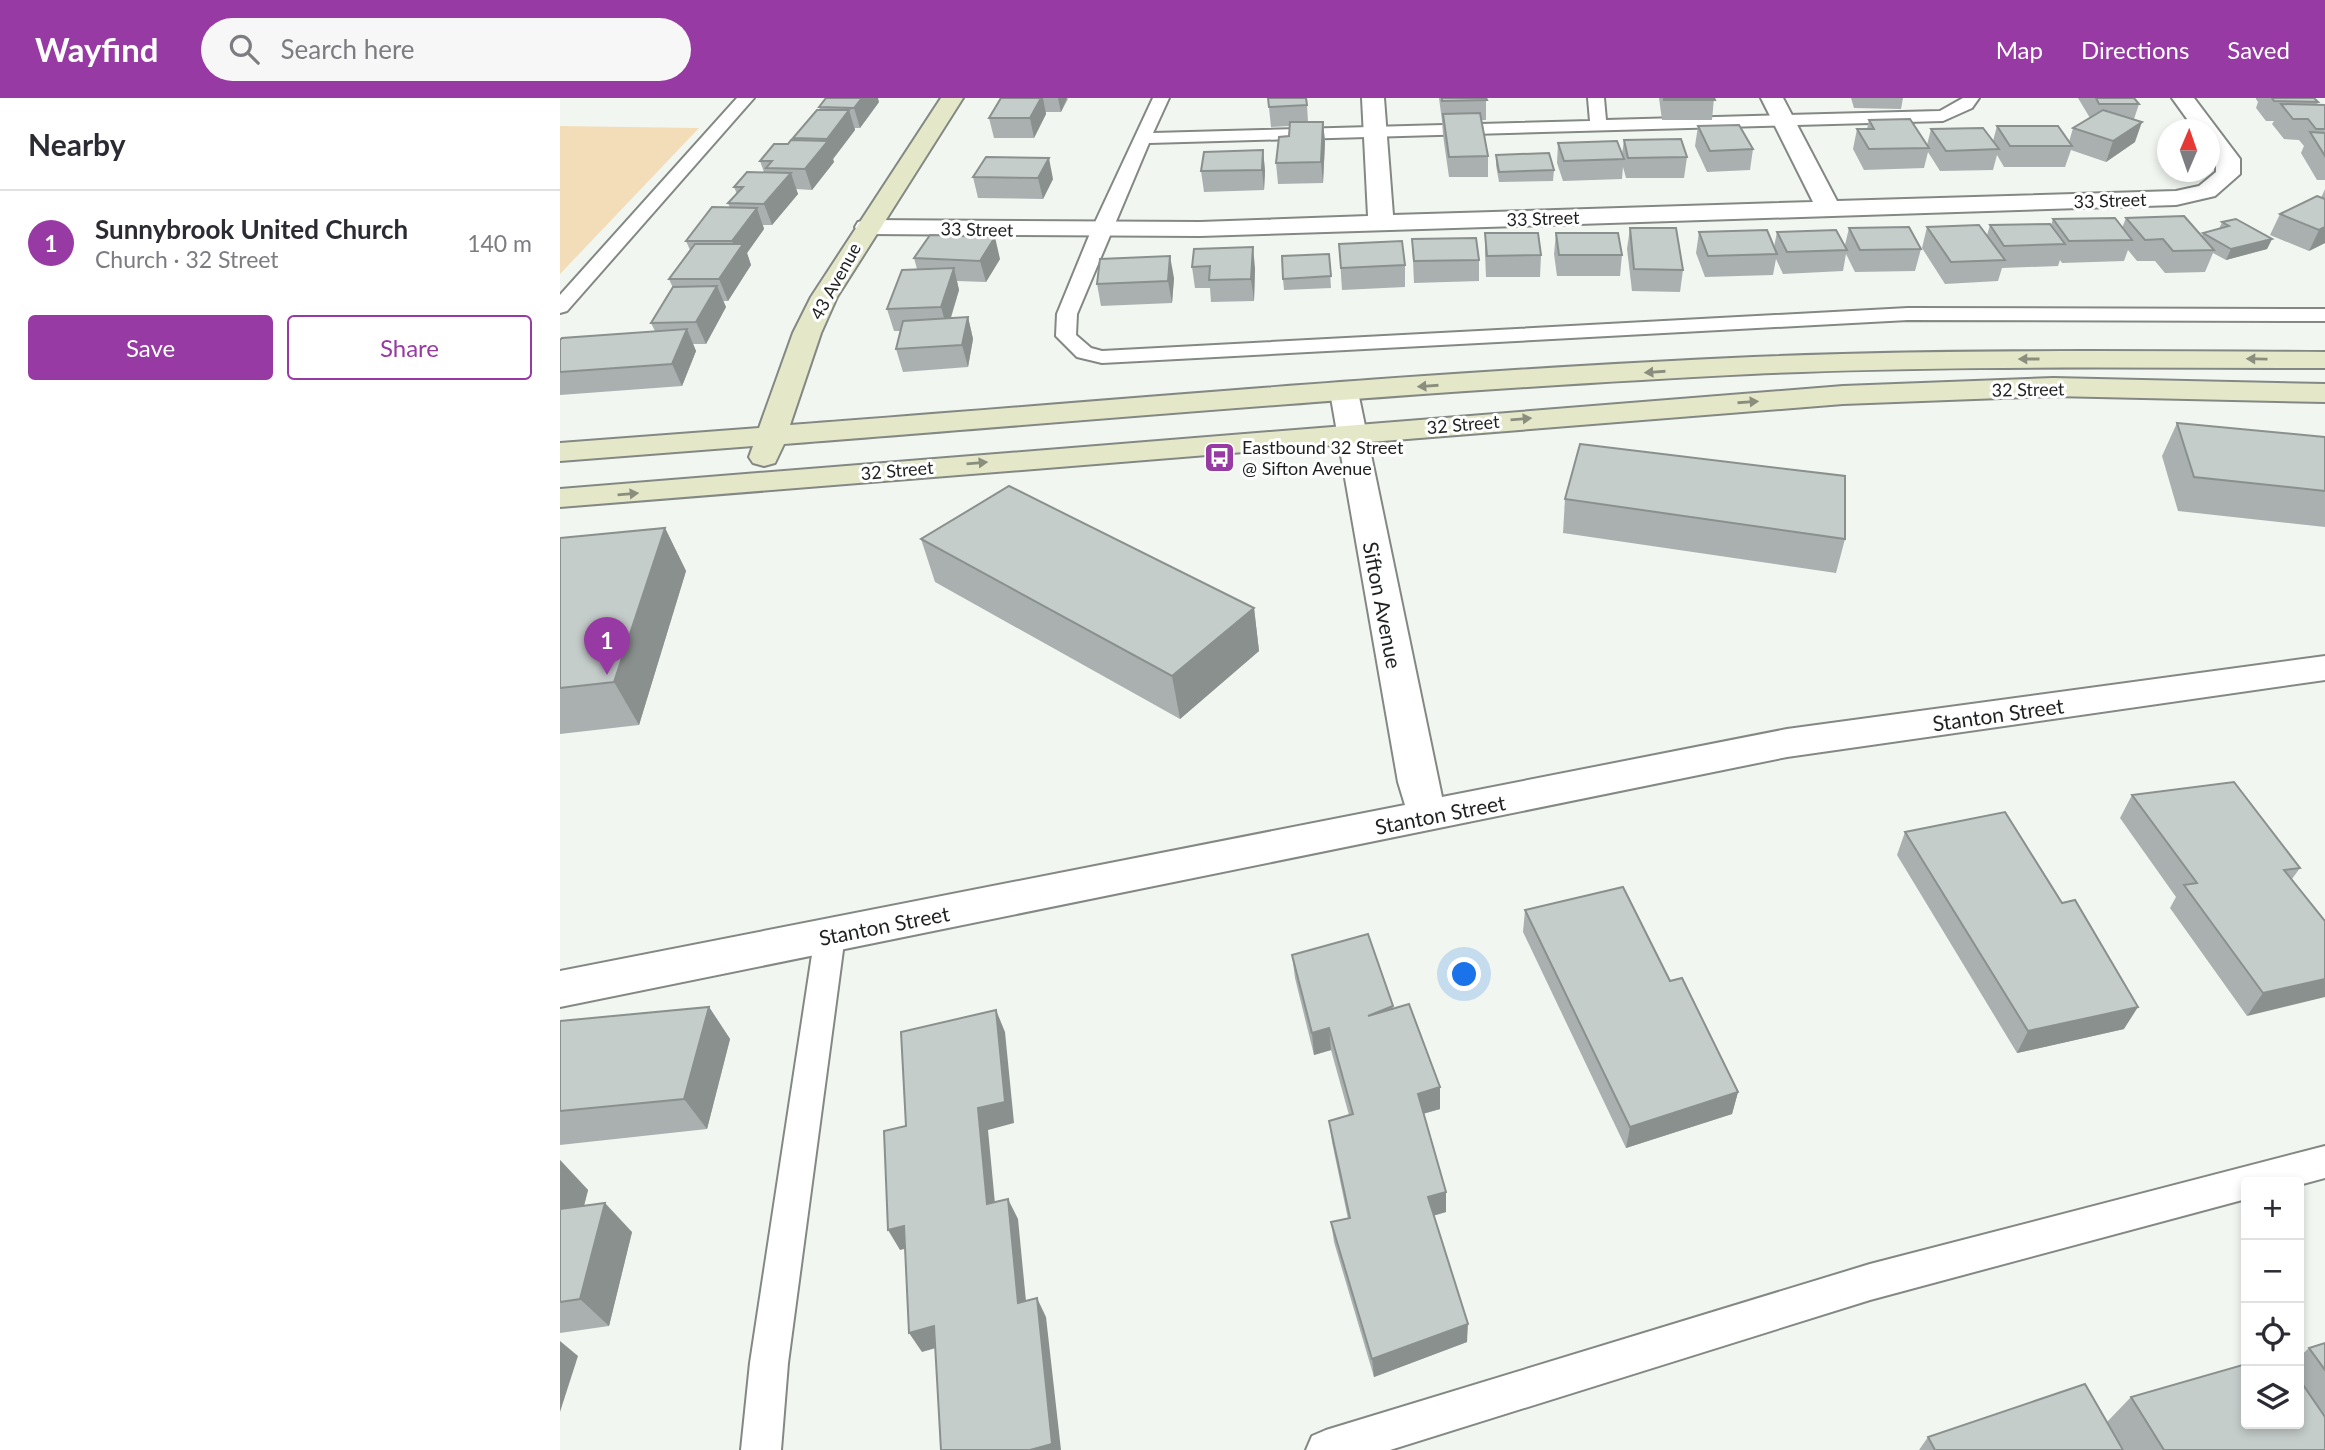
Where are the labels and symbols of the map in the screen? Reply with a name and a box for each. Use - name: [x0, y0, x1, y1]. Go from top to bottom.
- north arrow: [2157, 119, 2220, 182]
- street label: 33 Street: [2073, 188, 2147, 212]
- street label: 33 Street: [1506, 206, 1580, 230]
- street label: 33 Street: [940, 217, 1014, 241]
- street label: 43 Avenue: [805, 239, 865, 323]
- one-way arrow: [2018, 353, 2040, 364]
- one-way arrow: [2246, 353, 2268, 365]
- one-way arrow: [1644, 367, 1666, 378]
- street label: 32 Street: [1991, 377, 2065, 401]
- one-way arrow: [1417, 381, 1439, 392]
- one-way arrow: [1737, 396, 1759, 407]
- street label: 32 Street: [1426, 410, 1501, 438]
- one-way arrow: [1510, 413, 1532, 424]
- place label: Eastbound 32 Street @ Sifton Avenue: [1242, 436, 1404, 479]
- bus stop icon: Eastbound 32 Street @ Sifton Avenue: [1202, 440, 1236, 474]
- street label: 32 Street: [860, 456, 935, 484]
- one-way arrow: [966, 457, 988, 468]
- one-way arrow: [617, 488, 639, 499]
- street label: Sifton Avenue: [1358, 540, 1408, 670]
- pin: 1: [584, 617, 630, 675]
- street label: Stanton Street: [1931, 692, 2066, 736]
- street label: Stanton Street: [1373, 789, 1508, 839]
- street label: Stanton Street: [817, 900, 952, 950]
- your location: [1447, 957, 1481, 991]

